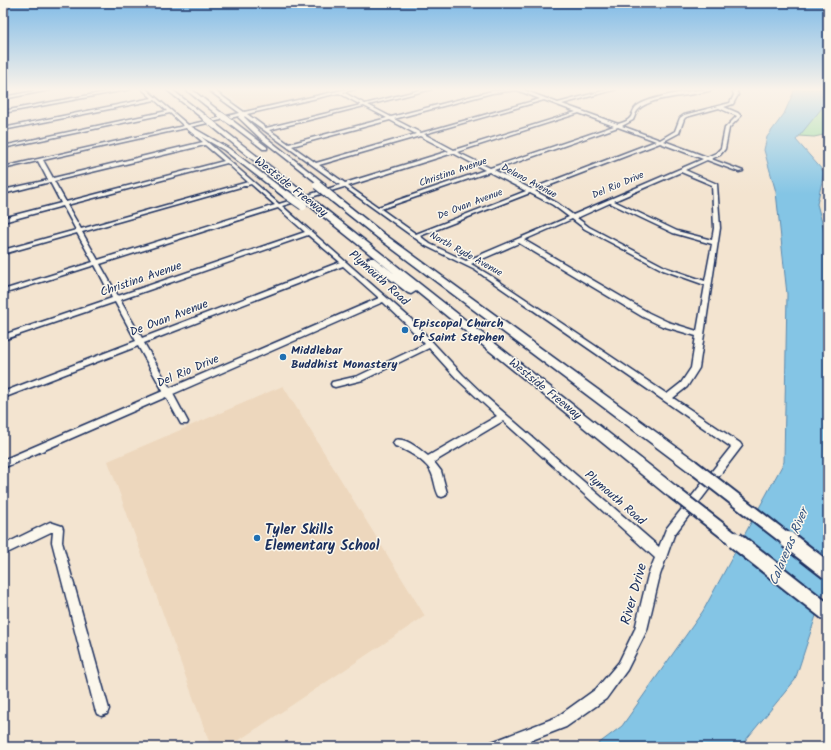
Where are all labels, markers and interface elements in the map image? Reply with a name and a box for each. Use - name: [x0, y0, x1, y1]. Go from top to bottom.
- street label: Westside Freeway: [250, 152, 332, 222]
- street label: Christina Avenue: [417, 153, 490, 191]
- street label: Delano Avenue: [498, 160, 560, 203]
- street label: Del Rio Drive: [590, 167, 647, 203]
- street label: De Ovan Avenue: [435, 184, 505, 224]
- street label: North Ryde Avenue: [427, 227, 506, 281]
- street label: Plymouth Road: [344, 246, 414, 311]
- street label: Christina Avenue: [98, 256, 185, 302]
- street label: De Ovan Avenue: [127, 294, 211, 342]
- place label: Episcopal Church of Saint Stephen: [413, 314, 505, 347]
- marker: Episcopal Church of Saint Stephen: [400, 325, 410, 335]
- place label: Middlebar Buddhist Monastery: [291, 341, 398, 374]
- street label: Del Rio Drive: [154, 349, 223, 393]
- marker: Middlebar Buddhist Monastery: [278, 352, 288, 362]
- street label: Westside Freeway: [504, 354, 586, 425]
- street label: Plymouth Road: [580, 466, 651, 531]
- water label: Calaveras River: [763, 503, 816, 589]
- place label: Tyler Skills Elementary School: [265, 519, 380, 557]
- marker: Tyler Skills Elementary School: [252, 533, 262, 543]
- street label: River Drive: [615, 560, 653, 627]

